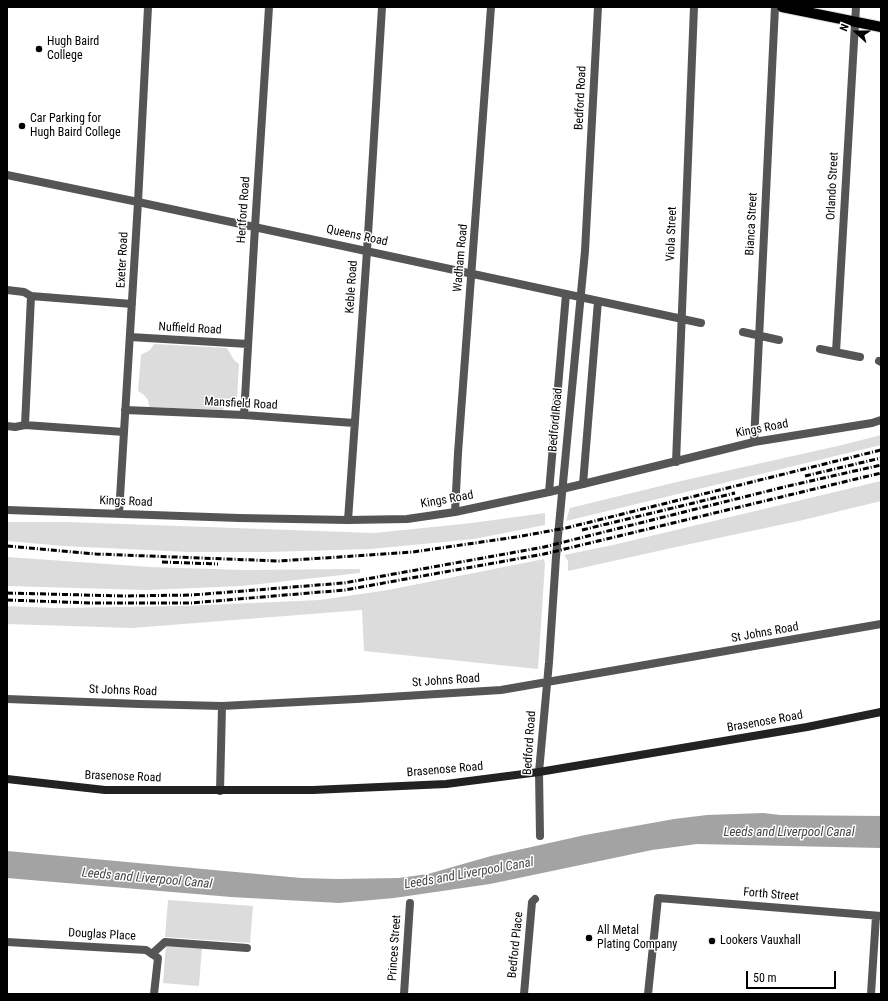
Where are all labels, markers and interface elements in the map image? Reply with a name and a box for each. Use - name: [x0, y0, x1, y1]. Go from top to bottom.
- north arrow: [836, 12, 876, 52]
- text: N: [837, 22, 852, 33]
- place label: Hugh Baird College: [47, 35, 99, 63]
- marker: Hugh Baird College: [34, 44, 44, 54]
- street label: Bedford Road: [572, 66, 590, 130]
- place label: Car Parking for Hugh Baird College: [30, 112, 121, 140]
- marker: Car Parking for Hugh Baird College: [17, 121, 27, 131]
- street label: Orlando Street: [824, 152, 842, 220]
- street label: Hertford Road: [234, 176, 254, 244]
- street label: Bianca Street: [743, 192, 761, 256]
- street label: Viola Street: [664, 206, 680, 262]
- street label: Queens Road: [325, 222, 389, 250]
- street label: Wadham Road: [451, 223, 471, 293]
- street label: Exeter Road: [114, 231, 132, 289]
- street label: Keble Road: [343, 260, 361, 314]
- street label: Nuffield Road: [158, 320, 222, 338]
- street label: Bedford Road: [546, 387, 566, 453]
- street label: Mansfield Road: [204, 395, 278, 413]
- street label: Kings Road: [734, 417, 790, 441]
- street label: Kings Road: [419, 488, 475, 512]
- street label: Kings Road: [99, 494, 153, 510]
- street label: St Johns Road: [730, 620, 800, 646]
- street label: St Johns Road: [411, 671, 481, 691]
- street label: St Johns Road: [89, 683, 157, 699]
- street label: Brasenose Road: [726, 708, 804, 736]
- street label: Bedford Road: [521, 710, 539, 776]
- street label: Brasenose Road: [406, 759, 484, 781]
- street label: Brasenose Road: [84, 768, 162, 786]
- water label: Leeds and Liverpool Canal: [723, 825, 855, 841]
- water label: Leeds and Liverpool Canal: [403, 855, 535, 893]
- water label: Leeds and Liverpool Canal: [81, 866, 213, 892]
- street label: Forth Street: [743, 885, 799, 905]
- street label: Bedford Place: [505, 911, 527, 979]
- street label: Princes Street: [386, 914, 404, 982]
- place label: All Metal Plating Company: [597, 924, 677, 952]
- street label: Douglas Place: [68, 926, 136, 944]
- marker: All Metal Plating Company: [584, 933, 594, 943]
- place label: Lookers Vauxhall: [720, 934, 801, 948]
- marker: Lookers Vauxhall: [707, 936, 717, 946]
- scale bar: [748, 963, 838, 989]
- text: 50 m: [753, 971, 777, 985]

